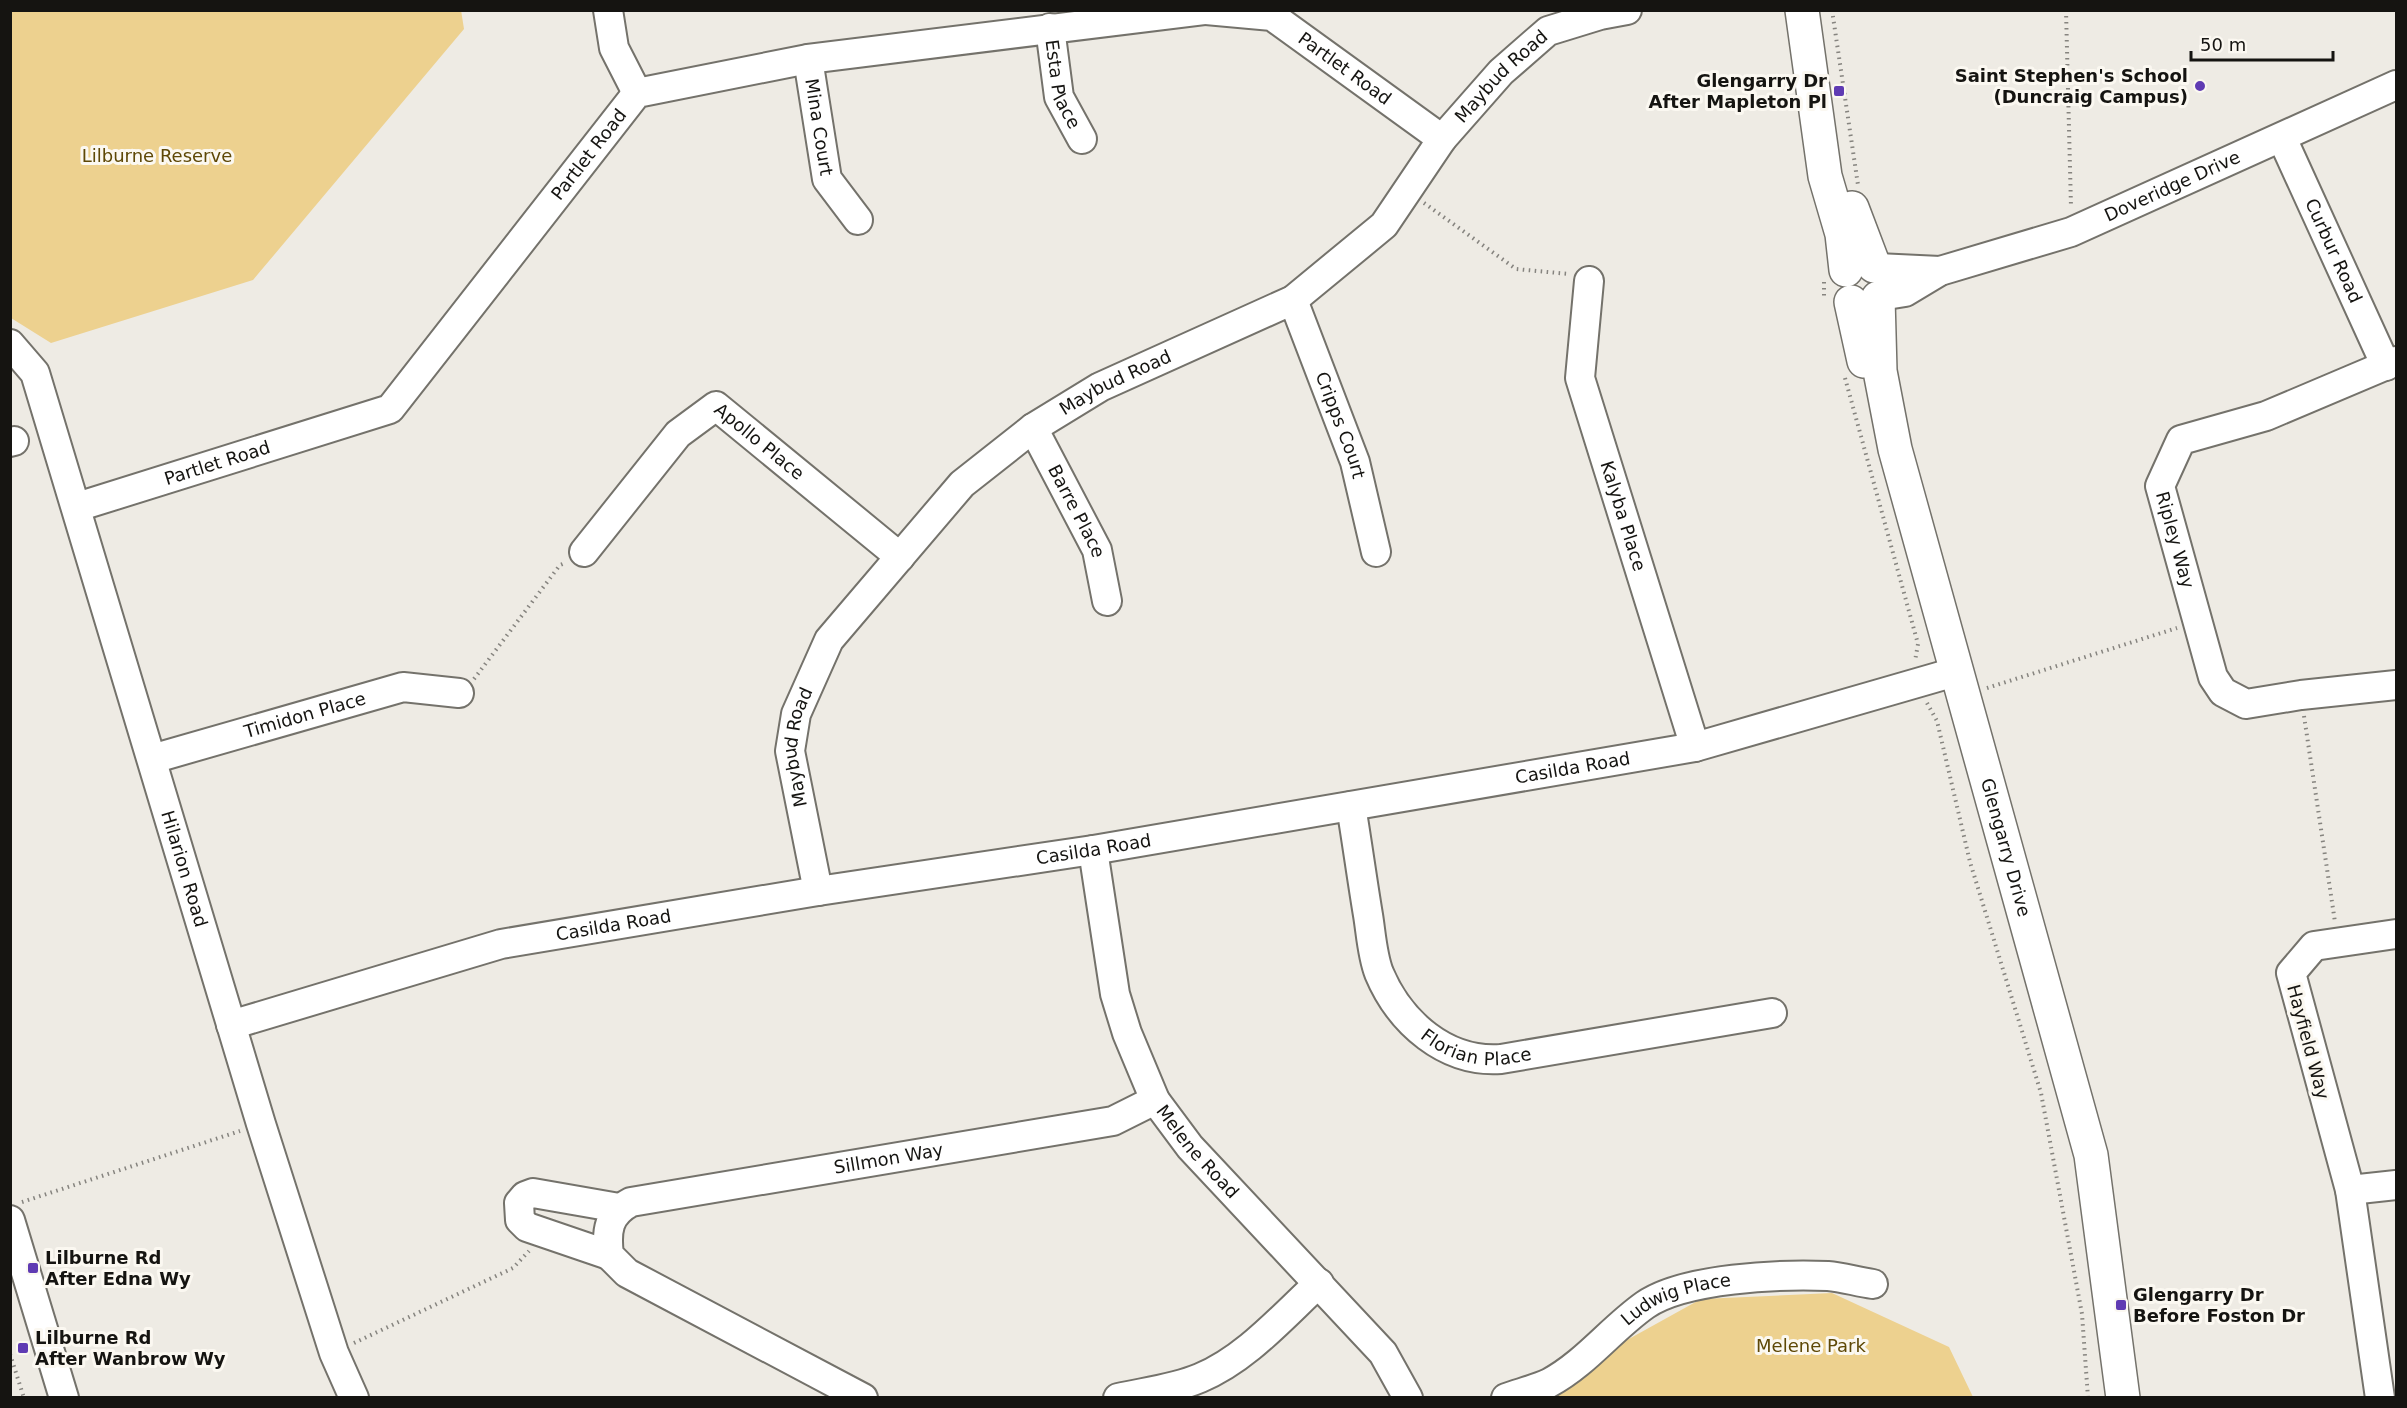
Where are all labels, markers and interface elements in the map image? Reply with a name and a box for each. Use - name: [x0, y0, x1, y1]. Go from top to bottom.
- scale bar: [2191, 24, 2334, 62]
- street label: Maybud Road: [1450, 25, 1552, 127]
- street label: Partlet Road: [1294, 28, 1396, 109]
- text: 50 m: [2200, 34, 2246, 55]
- street label: Esta Place: [1042, 38, 1085, 132]
- place label: Saint Stephen's School (Duncraig Campus): [1955, 65, 2188, 107]
- place label: Glengarry Dr After Mapleton Pl: [1649, 70, 1827, 112]
- street label: Mina Court: [801, 77, 837, 177]
- marker: Saint Stephen's School (Duncraig Campus): [2193, 79, 2207, 93]
- marker: Glengarry Dr After Mapleton Pl: [1832, 84, 1846, 98]
- street label: Partlet Road: [547, 105, 631, 204]
- park label: Lilburne Reserve: [82, 145, 232, 166]
- street label: Doveridge Drive: [2101, 146, 2243, 226]
- street label: Curbur Road: [2301, 195, 2367, 306]
- street label: Maybud Road: [1055, 345, 1174, 419]
- street label: Cripps Court: [1311, 369, 1370, 481]
- street label: Apollo Place: [711, 398, 809, 484]
- street label: Partlet Road: [162, 436, 273, 489]
- street label: Kalyba Place: [1596, 458, 1651, 574]
- street label: Barre Place: [1044, 461, 1109, 559]
- street label: Ripley Way: [2152, 489, 2199, 591]
- street label: Maybud Road: [779, 684, 817, 809]
- street label: Timidon Place: [241, 687, 368, 742]
- street label: Casilda Road: [1513, 747, 1632, 788]
- street label: Glengarry Drive: [1977, 776, 2035, 919]
- street label: Hilarion Road: [157, 808, 212, 929]
- street label: Casilda Road: [1034, 829, 1153, 868]
- street label: Casilda Road: [554, 905, 673, 945]
- street label: Hayfield Way: [2283, 982, 2334, 1102]
- street label: Florian Place: [1417, 1024, 1533, 1069]
- street label: Melene Road: [1152, 1101, 1243, 1202]
- street label: Sillmon Way: [832, 1139, 945, 1178]
- place label: Lilburne Rd After Edna Wy: [45, 1247, 191, 1289]
- marker: Lilburne Rd After Edna Wy: [26, 1261, 40, 1275]
- street label: Ludwig Place: [1617, 1269, 1732, 1330]
- place label: Glengarry Dr Before Foston Dr: [2133, 1284, 2305, 1326]
- marker: Glengarry Dr Before Foston Dr: [2114, 1298, 2128, 1312]
- place label: Lilburne Rd After Wanbrow Wy: [35, 1327, 226, 1369]
- park label: Melene Park: [1756, 1335, 1866, 1356]
- marker: Lilburne Rd After Wanbrow Wy: [16, 1341, 30, 1355]

